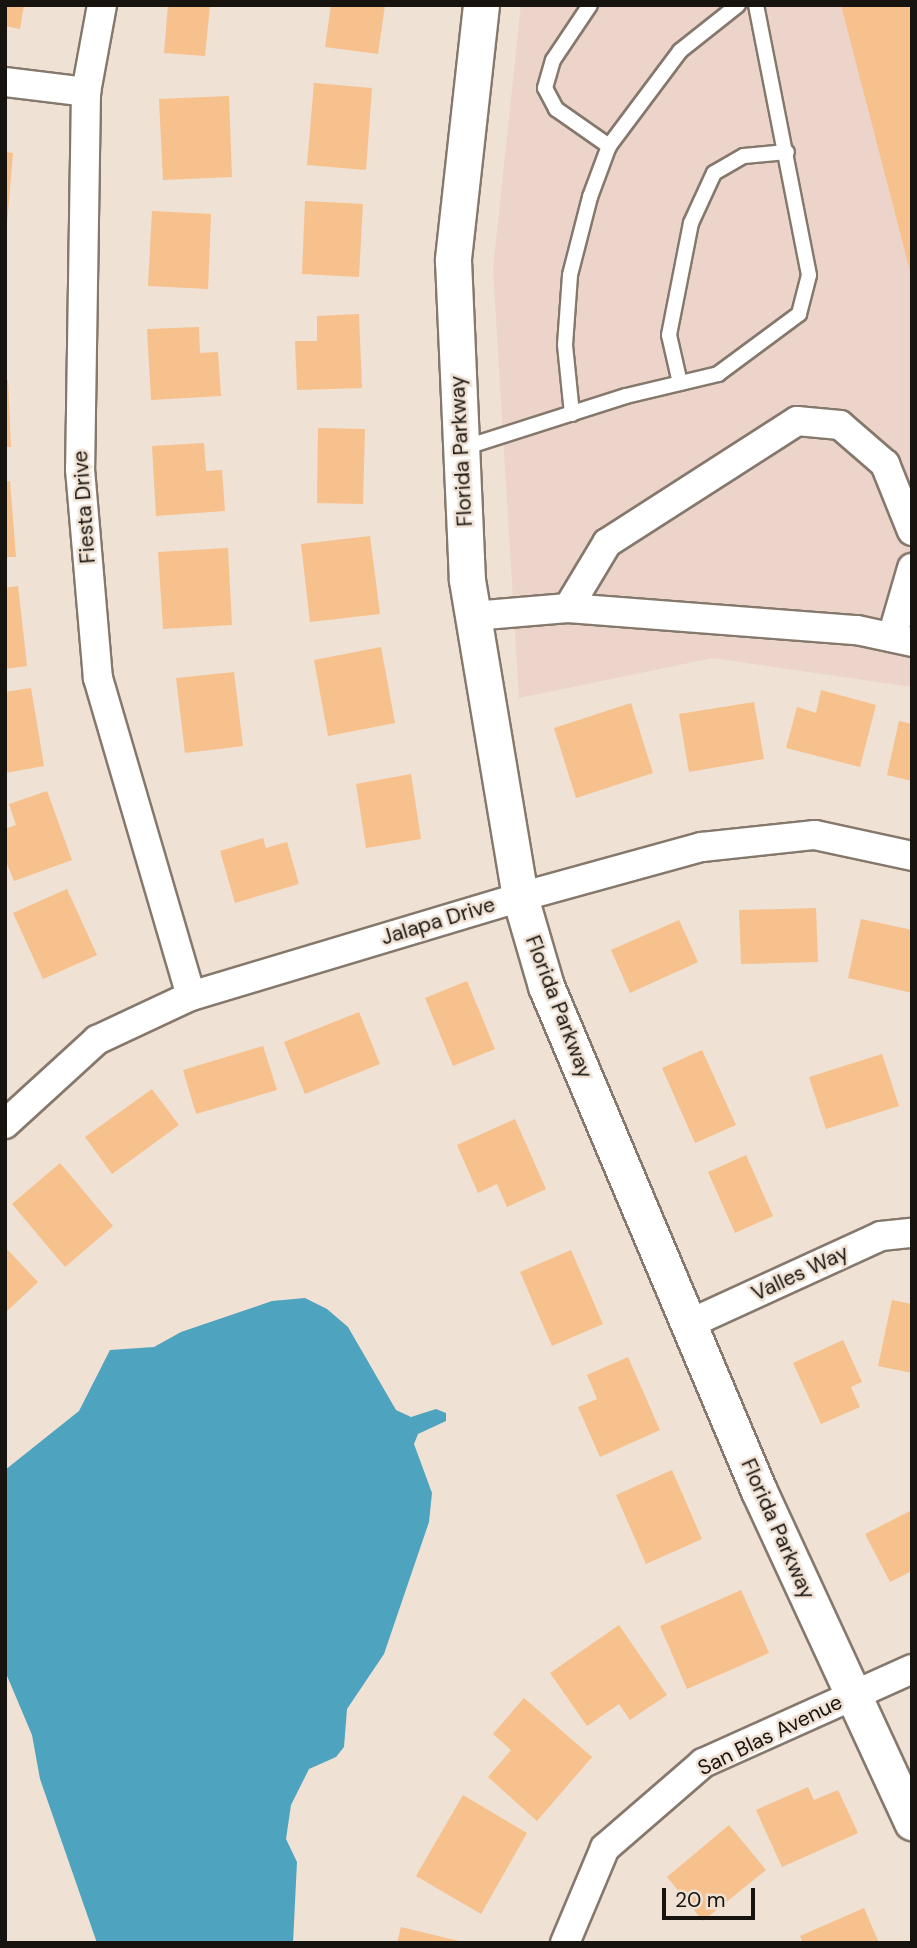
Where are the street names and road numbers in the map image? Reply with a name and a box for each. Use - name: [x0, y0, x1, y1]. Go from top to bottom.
- street label: Florida Parkway: [444, 375, 478, 527]
- street label: Fiesta Drive: [67, 450, 101, 564]
- street label: Jalapa Drive: [378, 892, 498, 950]
- street label: Florida Parkway: [520, 932, 598, 1082]
- street label: Valles Way: [748, 1240, 852, 1306]
- street label: Florida Parkway: [736, 1455, 820, 1603]
- street label: San Blas Avenue: [694, 1689, 846, 1781]

